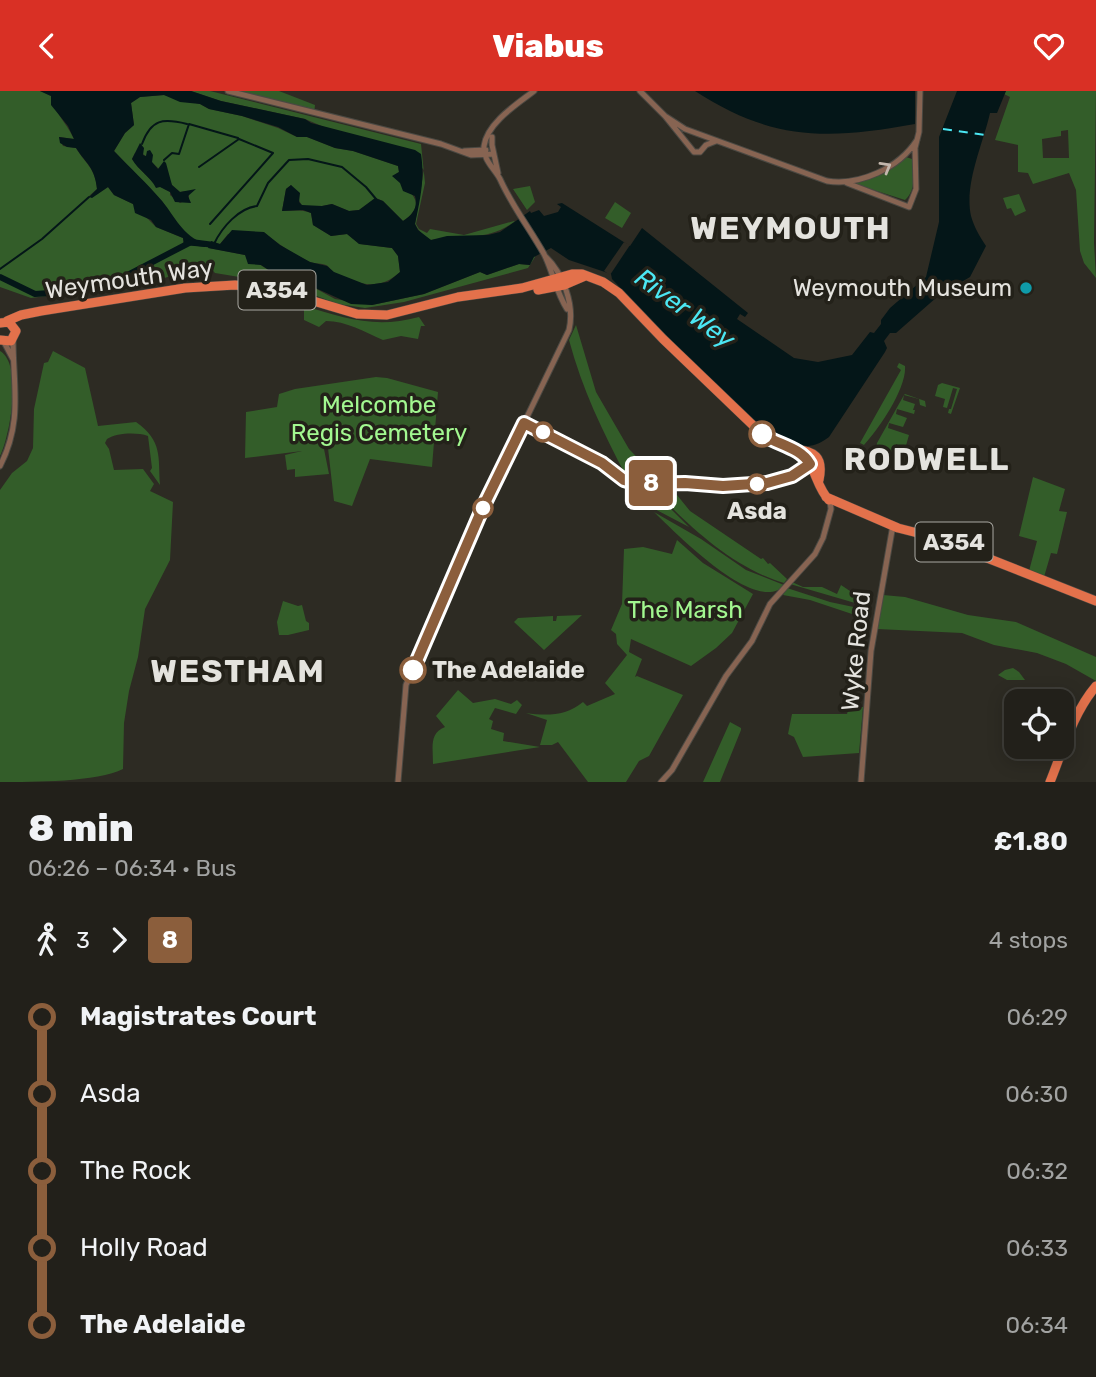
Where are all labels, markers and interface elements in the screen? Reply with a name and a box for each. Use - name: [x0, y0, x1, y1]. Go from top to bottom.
- icon: back: [28, 27, 66, 65]
- text: Viabus: [492, 27, 604, 65]
- icon: heart: [1030, 27, 1068, 65]
- one-way arrow: [878, 162, 891, 175]
- district label: WEYMOUTH: [690, 209, 892, 247]
- street label: Weymouth Way: [43, 253, 215, 305]
- water label: River Wey: [629, 262, 741, 355]
- road number: A354: [238, 271, 316, 309]
- place label: Weymouth Museum: [793, 274, 1012, 302]
- marker: Weymouth Museum: [1018, 280, 1034, 296]
- park label: Melcombe Regis Cemetery: [291, 391, 467, 447]
- unlabelled marker: [749, 421, 775, 447]
- unlabelled marker: [533, 422, 553, 442]
- district label: RODWELL: [844, 440, 1010, 478]
- line badge: 8: [628, 460, 674, 506]
- text: 8: [643, 469, 659, 497]
- marker: Asda: [747, 474, 767, 494]
- place label: Asda: [727, 497, 787, 525]
- unlabelled marker: [473, 498, 493, 518]
- road number: A354: [916, 523, 992, 562]
- street label: Wyke Road: [836, 590, 876, 712]
- park label: The Marsh: [627, 596, 743, 624]
- district label: WESTHAM: [150, 652, 326, 690]
- place label: The Adelaide: [432, 656, 585, 684]
- marker: The Adelaide: [400, 657, 426, 683]
- map controls: [1004, 689, 1074, 759]
- button: locate: [1004, 689, 1074, 759]
- text: 8 min: [28, 805, 134, 851]
- text: £1.80: [994, 826, 1068, 857]
- text: 06:26 – 06:34 · Bus: [28, 854, 236, 882]
- icon: walk: [28, 921, 66, 959]
- icon: forward: [100, 921, 138, 959]
- text: 3: [76, 926, 90, 954]
- text: 8: [162, 926, 178, 954]
- text: 4 stops: [989, 926, 1068, 954]
- text: Magistrates Court: [80, 1001, 316, 1032]
- text: 06:29: [1006, 1003, 1068, 1031]
- text: Asda: [80, 1078, 141, 1109]
- text: 06:30: [1005, 1080, 1068, 1108]
- text: The Rock: [80, 1155, 191, 1186]
- text: 06:32: [1006, 1157, 1068, 1185]
- text: Holly Road: [80, 1232, 208, 1263]
- text: 06:33: [1006, 1234, 1068, 1262]
- text: The Adelaide: [80, 1309, 246, 1340]
- text: 06:34: [1006, 1311, 1068, 1339]

